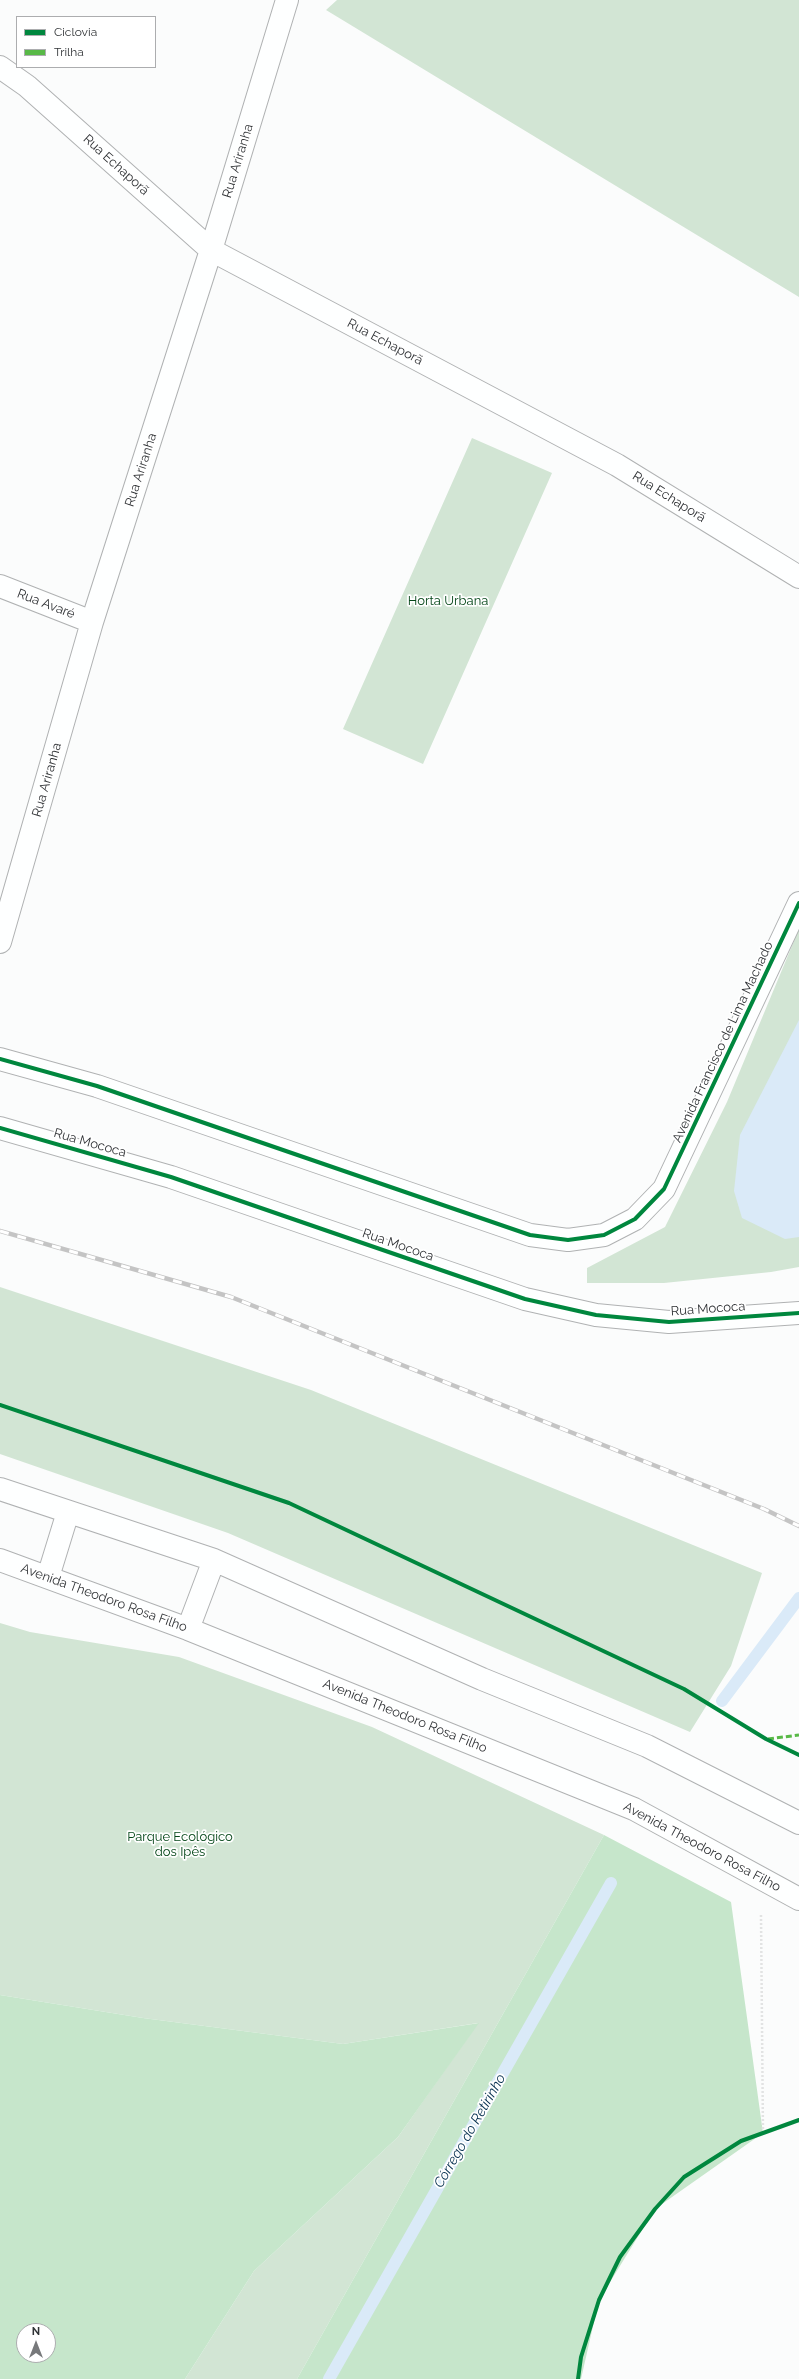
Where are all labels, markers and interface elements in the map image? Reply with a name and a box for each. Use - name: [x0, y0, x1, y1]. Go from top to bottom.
- legend: [16, 16, 156, 68]
- text: Ciclovia: [54, 25, 97, 39]
- text: Trilha: [54, 45, 84, 59]
- street label: Rua Ariranha: [219, 122, 257, 200]
- street label: Rua Echaporã: [80, 131, 152, 199]
- street label: Rua Echaporã: [345, 316, 425, 368]
- street label: Rua Ariranha: [122, 431, 160, 509]
- street label: Rua Echaporã: [629, 468, 709, 526]
- street label: Rua Avaré: [15, 586, 77, 622]
- park label: Horta Urbana: [408, 593, 488, 609]
- street label: Rua Ariranha: [29, 741, 65, 819]
- street label: Avenida Francisco de Lima Machado: [669, 939, 777, 1145]
- street label: Rua Mococa: [52, 1125, 128, 1161]
- street label: Rua Mococa: [360, 1225, 436, 1265]
- street label: Rua Mococa: [670, 1299, 746, 1319]
- street label: Avenida Theodoro Rosa Filho: [19, 1561, 189, 1635]
- street label: Avenida Theodoro Rosa Filho: [321, 1676, 489, 1756]
- street label: Avenida Theodoro Rosa Filho: [621, 1799, 783, 1895]
- park label: Parque Ecológico dos Ipês: [127, 1829, 233, 1860]
- water label: Córrego do Retirinho: [431, 2071, 509, 2191]
- north arrow: [16, 2323, 56, 2363]
- text: N: [32, 2325, 40, 2338]

